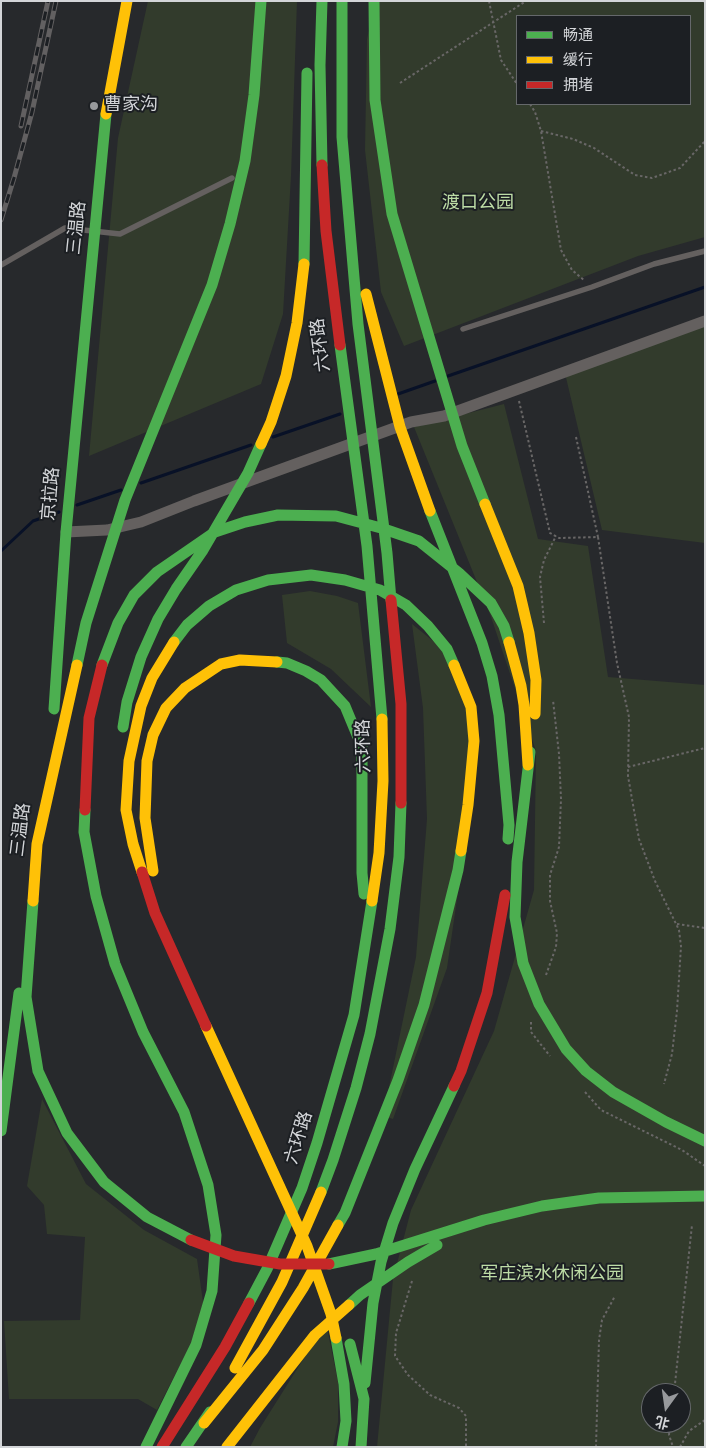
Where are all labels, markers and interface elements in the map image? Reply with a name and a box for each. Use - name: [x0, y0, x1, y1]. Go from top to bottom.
- legend: [516, 15, 691, 105]
- text: 畅通: [563, 25, 593, 46]
- text: 缓行: [563, 50, 593, 71]
- text: 拥堵: [563, 75, 593, 96]
- place label: 曹家沟: [104, 95, 158, 117]
- marker: 曹家沟: [88, 100, 100, 112]
- park label: 渡口公园: [442, 193, 514, 215]
- street label: 三温路: [64, 200, 92, 256]
- street label: 六环路: [308, 317, 336, 373]
- street label: 京拉路: [39, 466, 65, 522]
- street label: 六环路: [354, 719, 376, 773]
- street label: 三温路: [8, 802, 36, 858]
- street label: 六环路: [282, 1109, 318, 1167]
- park label: 军庄滨水休闲公园: [480, 1264, 624, 1286]
- north arrow: [641, 1383, 691, 1433]
- text: 北: [653, 1410, 672, 1433]

